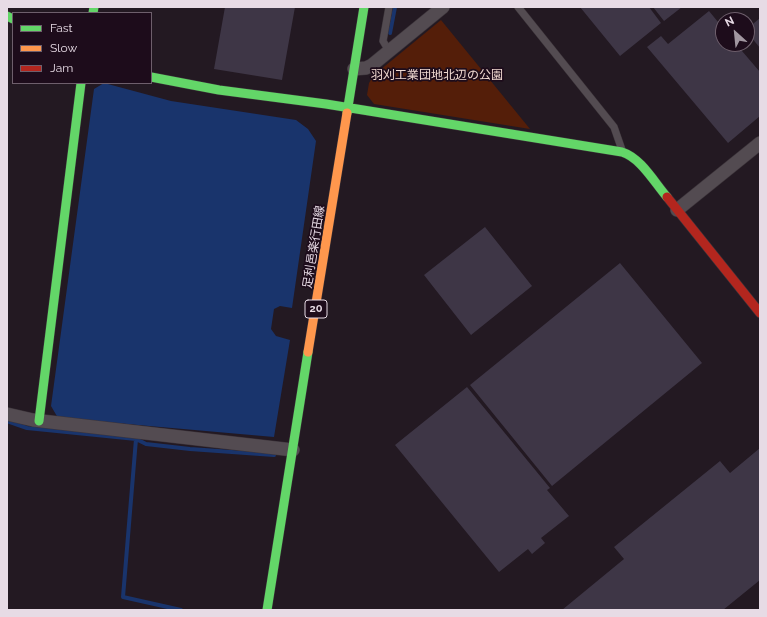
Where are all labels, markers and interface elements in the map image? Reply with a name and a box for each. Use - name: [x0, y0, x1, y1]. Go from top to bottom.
- legend: [12, 12, 152, 84]
- north arrow: [715, 12, 755, 52]
- text: N: [723, 14, 736, 29]
- text: Fast: [50, 21, 73, 35]
- text: Slow: [50, 41, 77, 55]
- text: Jam: [50, 61, 73, 75]
- park label: 羽刈工業団地北辺の公園: [371, 68, 503, 82]
- street label: 足利邑楽行田線: [300, 204, 328, 290]
- road number: 20: [305, 300, 327, 318]

